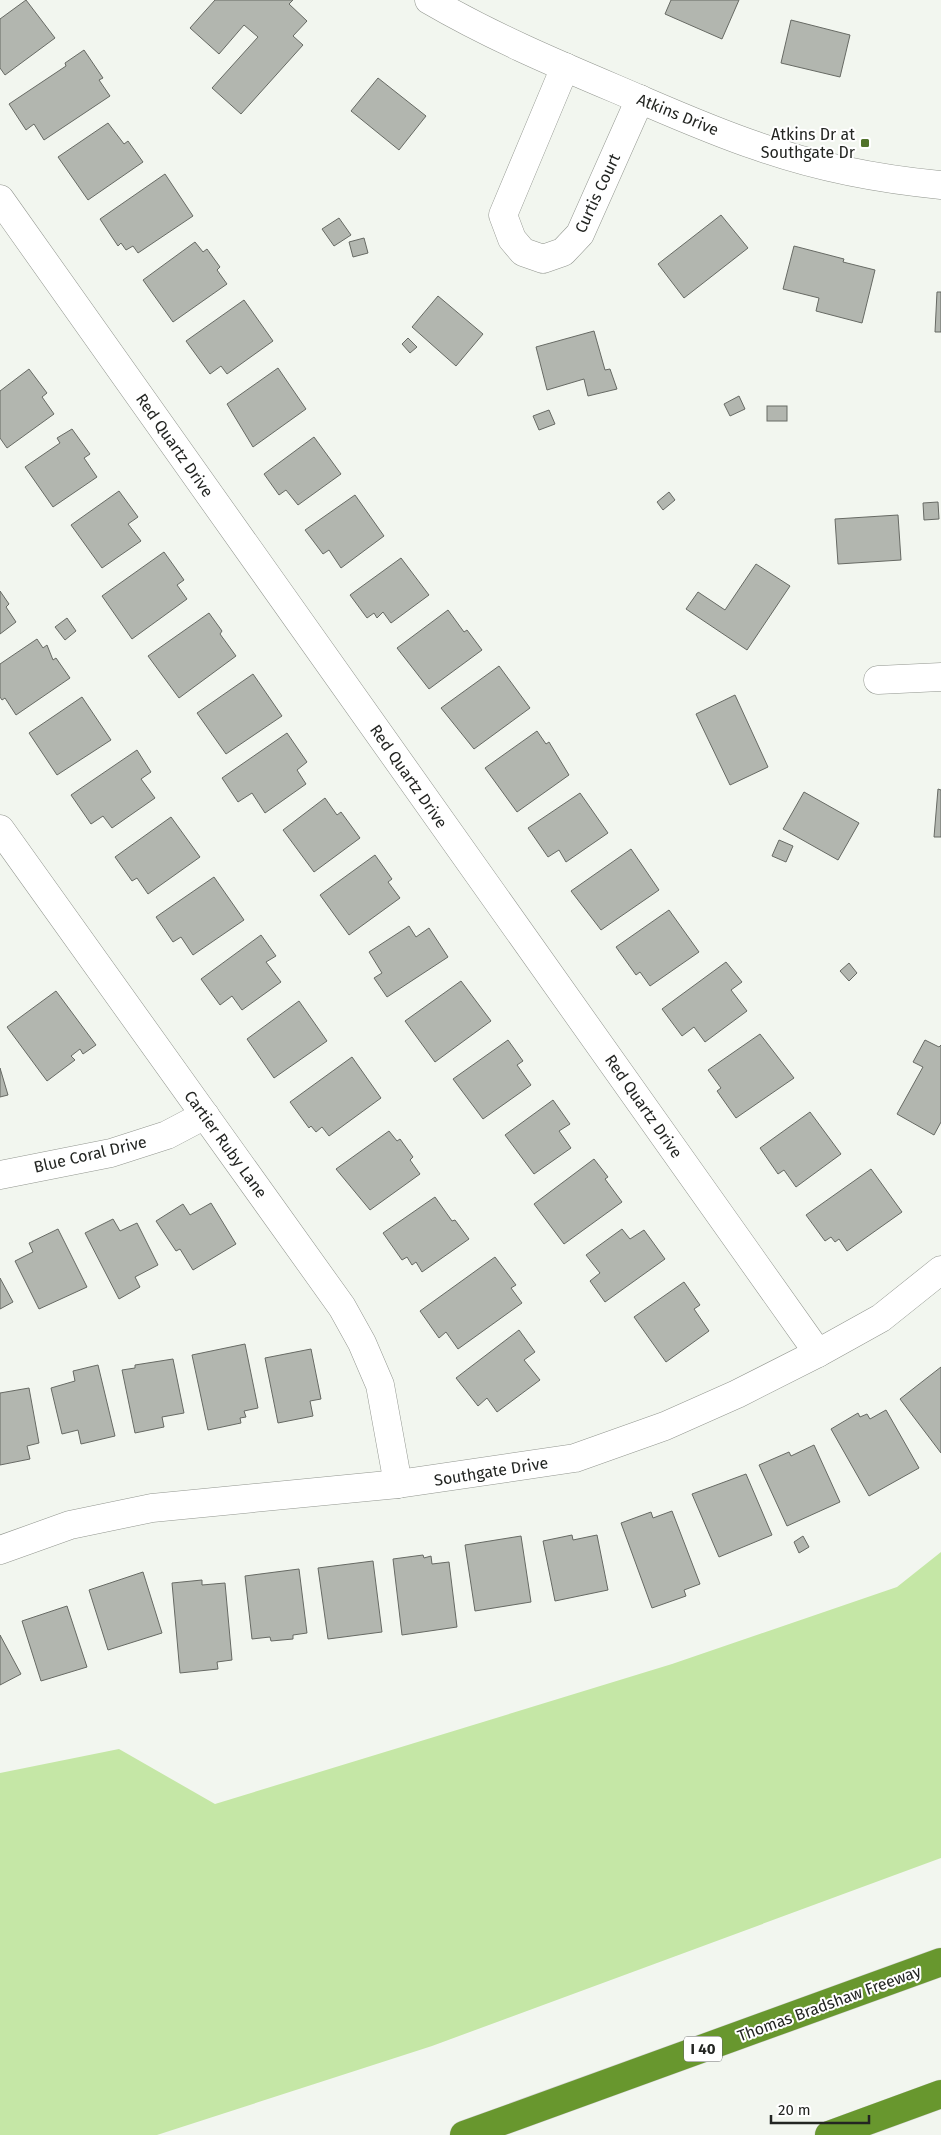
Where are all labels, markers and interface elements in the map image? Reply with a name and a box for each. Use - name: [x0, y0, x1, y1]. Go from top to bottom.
- street label: Atkins Drive: [634, 89, 721, 139]
- place label: Atkins Dr at Southgate Dr: [761, 125, 856, 162]
- marker: Atkins Dr at Southgate Dr: [859, 137, 871, 149]
- street label: Curtis Court: [571, 150, 624, 236]
- street label: Red Quartz Drive: [132, 390, 217, 501]
- street label: Red Quartz Drive: [366, 721, 451, 832]
- street label: Red Quartz Drive: [601, 1051, 686, 1162]
- street label: Cartier Ruby Lane: [180, 1087, 271, 1202]
- street label: Blue Coral Drive: [32, 1132, 148, 1177]
- street label: Southgate Drive: [433, 1453, 549, 1490]
- street label: Thomas Bradshaw Freeway: [735, 1961, 924, 2046]
- road number: I 40: [684, 2036, 722, 2062]
- scale bar: [771, 2092, 868, 2124]
- text: 20 m: [778, 2101, 811, 2119]

